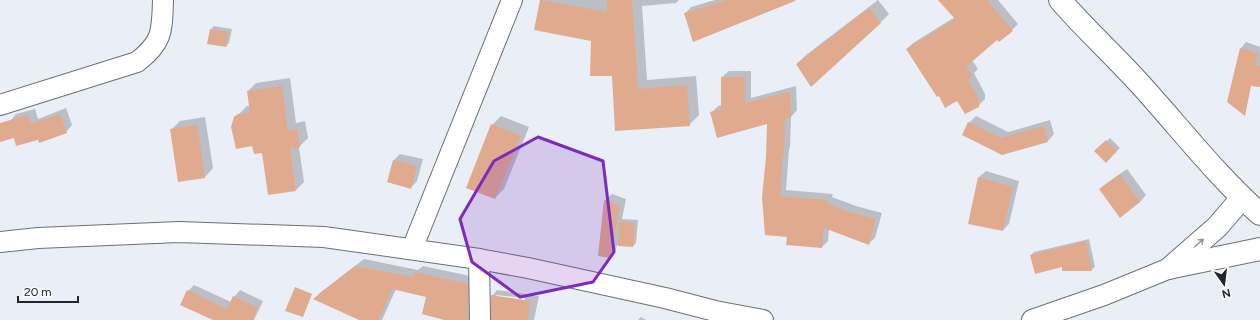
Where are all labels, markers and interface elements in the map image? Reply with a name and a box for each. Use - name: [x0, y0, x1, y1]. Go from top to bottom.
- one-way arrow: [1194, 238, 1204, 247]
- north arrow: [1204, 264, 1244, 304]
- scale bar: [18, 278, 78, 304]
- text: 20 m: [24, 285, 52, 299]
- text: N: [1221, 286, 1232, 301]

